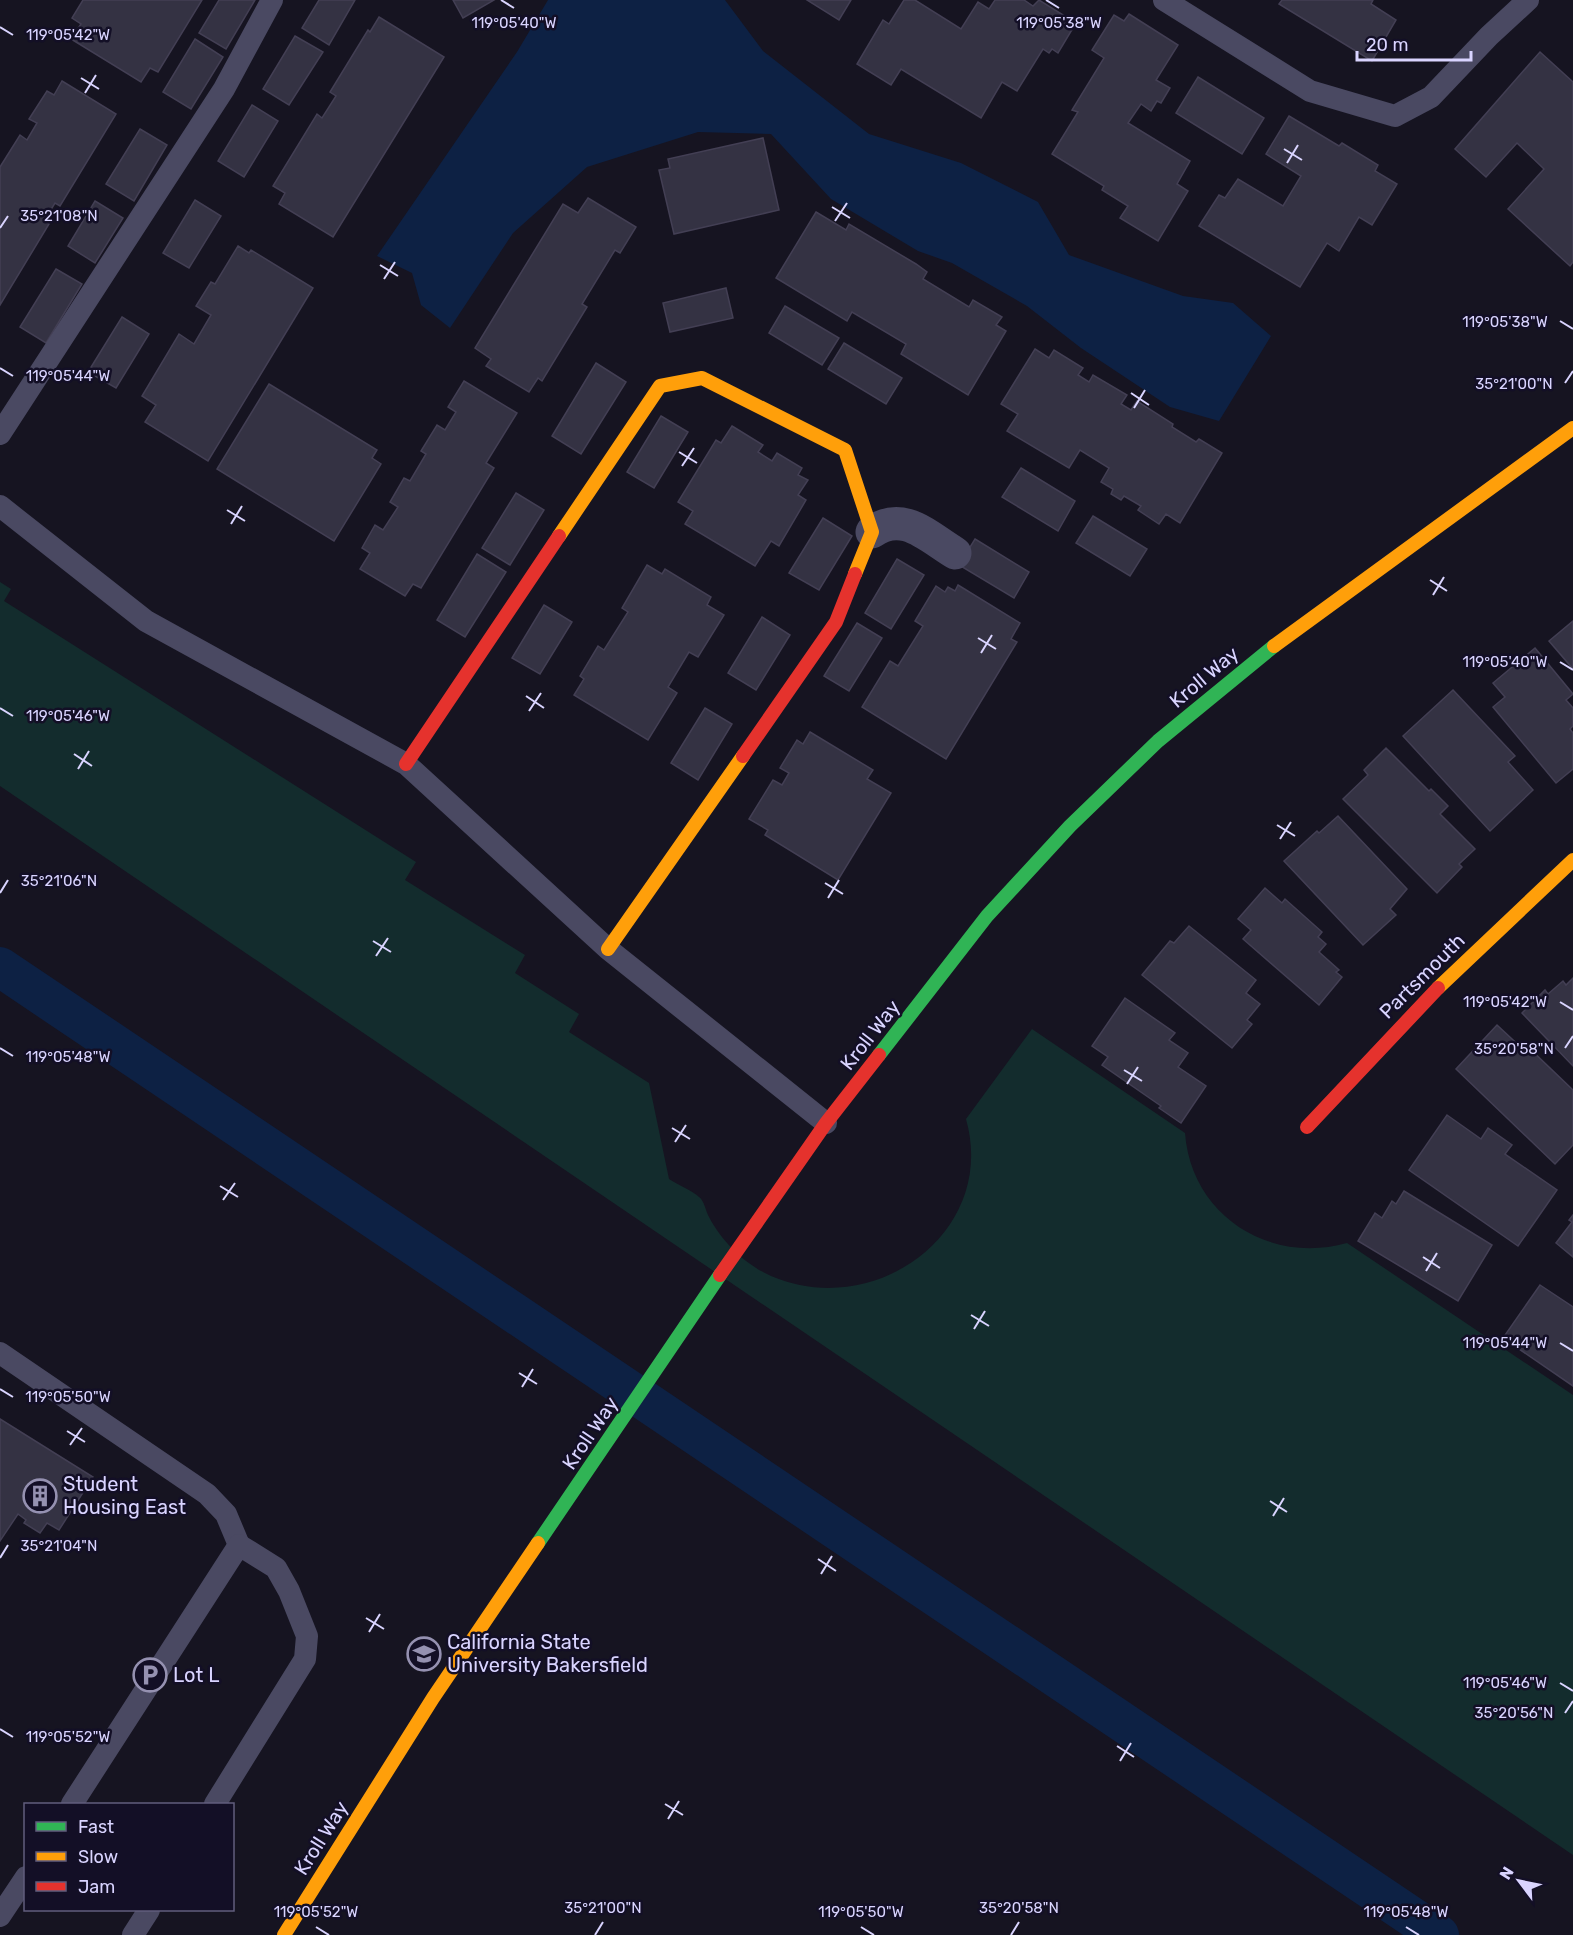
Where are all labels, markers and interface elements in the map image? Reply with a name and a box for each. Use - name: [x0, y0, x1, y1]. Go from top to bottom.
- text: 119°05'40"W: [472, 14, 556, 32]
- text: 119°05'38"W: [1016, 14, 1102, 32]
- scale bar: [1357, 24, 1471, 62]
- text: 119°05'42"W: [26, 26, 110, 44]
- text: 20 m: [1366, 34, 1408, 56]
- text: 35°21'08"N: [20, 207, 98, 225]
- text: 119°05'38"W: [1462, 313, 1548, 331]
- text: 119°05'44"W: [26, 367, 110, 385]
- text: 35°21'00"N: [1475, 375, 1553, 393]
- street label: Kroll Way: [1165, 641, 1243, 713]
- text: 119°05'40"W: [1463, 653, 1547, 671]
- text: 119°05'46"W: [26, 707, 110, 725]
- text: 35°21'06"N: [21, 872, 97, 890]
- street label: Partsmouth: [1374, 928, 1470, 1024]
- text: 119°05'42"W: [1463, 993, 1547, 1011]
- street label: Kroll Way: [835, 995, 905, 1075]
- text: 35°20'58"N: [1474, 1040, 1554, 1058]
- text: 119°05'48"W: [26, 1048, 110, 1066]
- text: 119°05'44"W: [1463, 1334, 1547, 1352]
- text: 119°05'50"W: [25, 1388, 111, 1406]
- street label: Kroll Way: [557, 1392, 623, 1474]
- place label: Student Housing East: [63, 1472, 186, 1519]
- building icon: Student Housing East: [22, 1478, 58, 1514]
- text: 35°21'04"N: [21, 1537, 97, 1555]
- place label: California State University Bakersfield: [447, 1630, 648, 1677]
- school or university icon: California State University Bakersfield: [406, 1636, 442, 1672]
- parking icon: Lot L: [132, 1657, 168, 1693]
- place label: Lot L: [173, 1663, 219, 1687]
- text: 119°05'46"W: [1463, 1674, 1547, 1692]
- text: 35°20'56"N: [1475, 1704, 1553, 1722]
- text: 119°05'52"W: [26, 1728, 110, 1746]
- street label: Kroll Way: [289, 1797, 353, 1879]
- legend: [24, 1803, 234, 1911]
- text: Fast: [78, 1816, 114, 1838]
- text: Slow: [78, 1846, 118, 1868]
- north arrow: [1489, 1851, 1549, 1911]
- text: N: [1496, 1863, 1518, 1883]
- text: Jam: [78, 1876, 115, 1898]
- text: 35°21'00"N: [564, 1899, 642, 1917]
- text: 35°20'58"N: [979, 1899, 1059, 1917]
- text: 119°05'52"W: [274, 1903, 358, 1921]
- text: 119°05'50"W: [818, 1903, 904, 1921]
- text: 119°05'48"W: [1364, 1903, 1448, 1921]

